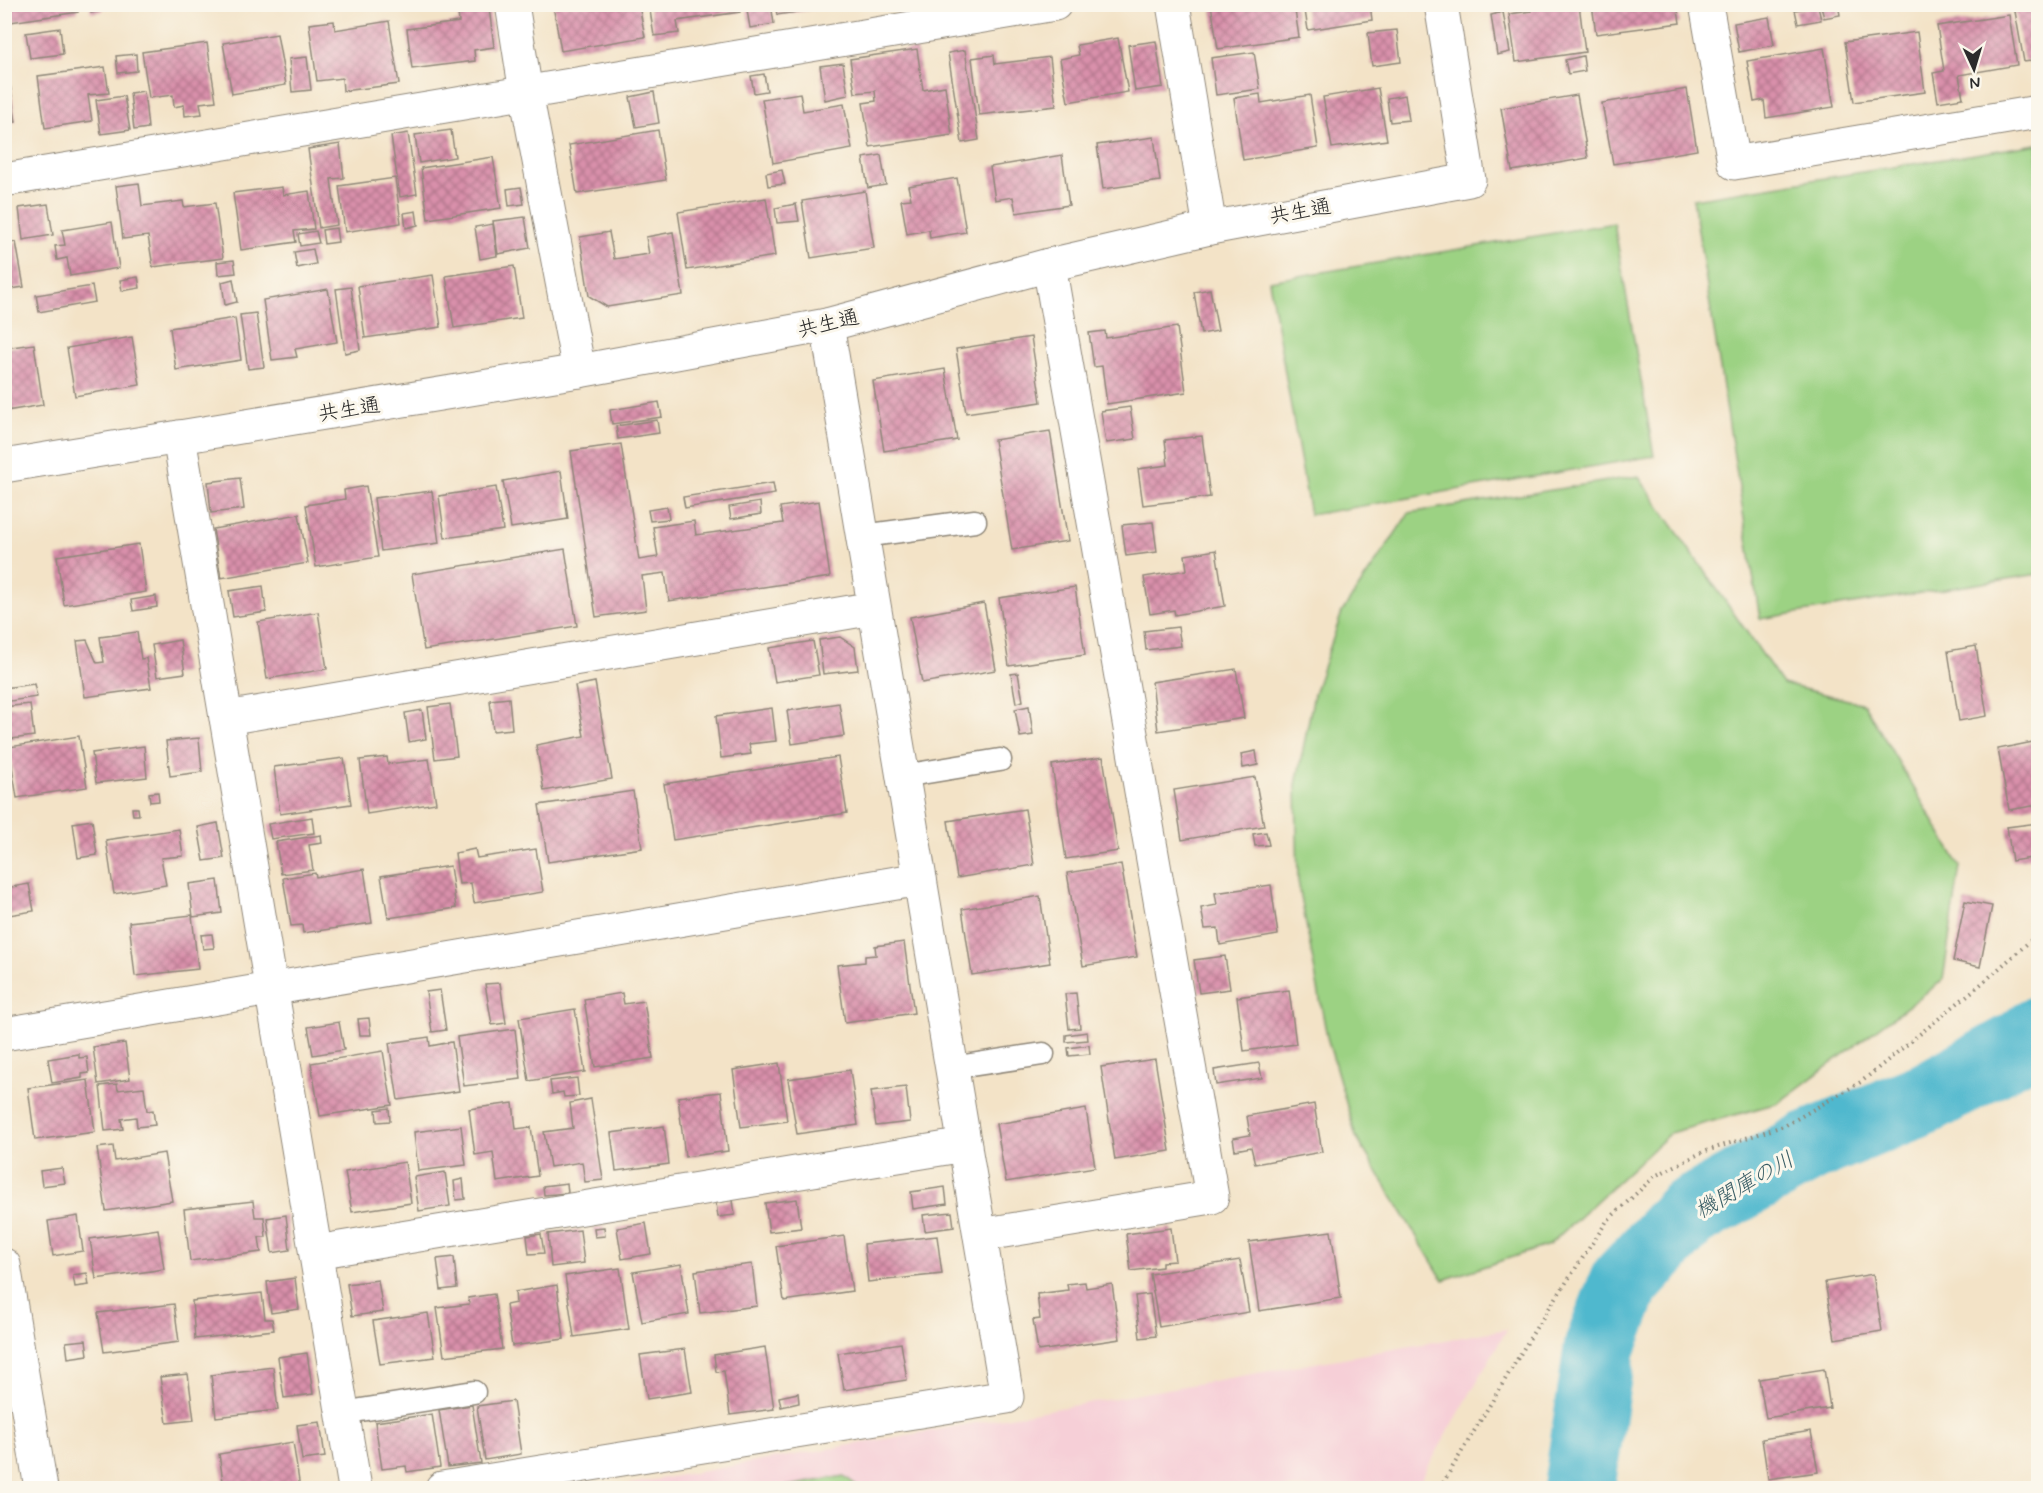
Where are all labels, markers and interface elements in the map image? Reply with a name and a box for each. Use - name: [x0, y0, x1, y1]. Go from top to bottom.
- north arrow: [1944, 39, 2004, 99]
- text: N: [1969, 72, 1981, 93]
- street label: 共生通: [1267, 193, 1334, 231]
- street label: 共生通: [794, 303, 862, 345]
- street label: 共生通: [316, 391, 382, 429]
- water label: 機関庫の川: [1690, 1146, 1800, 1225]

